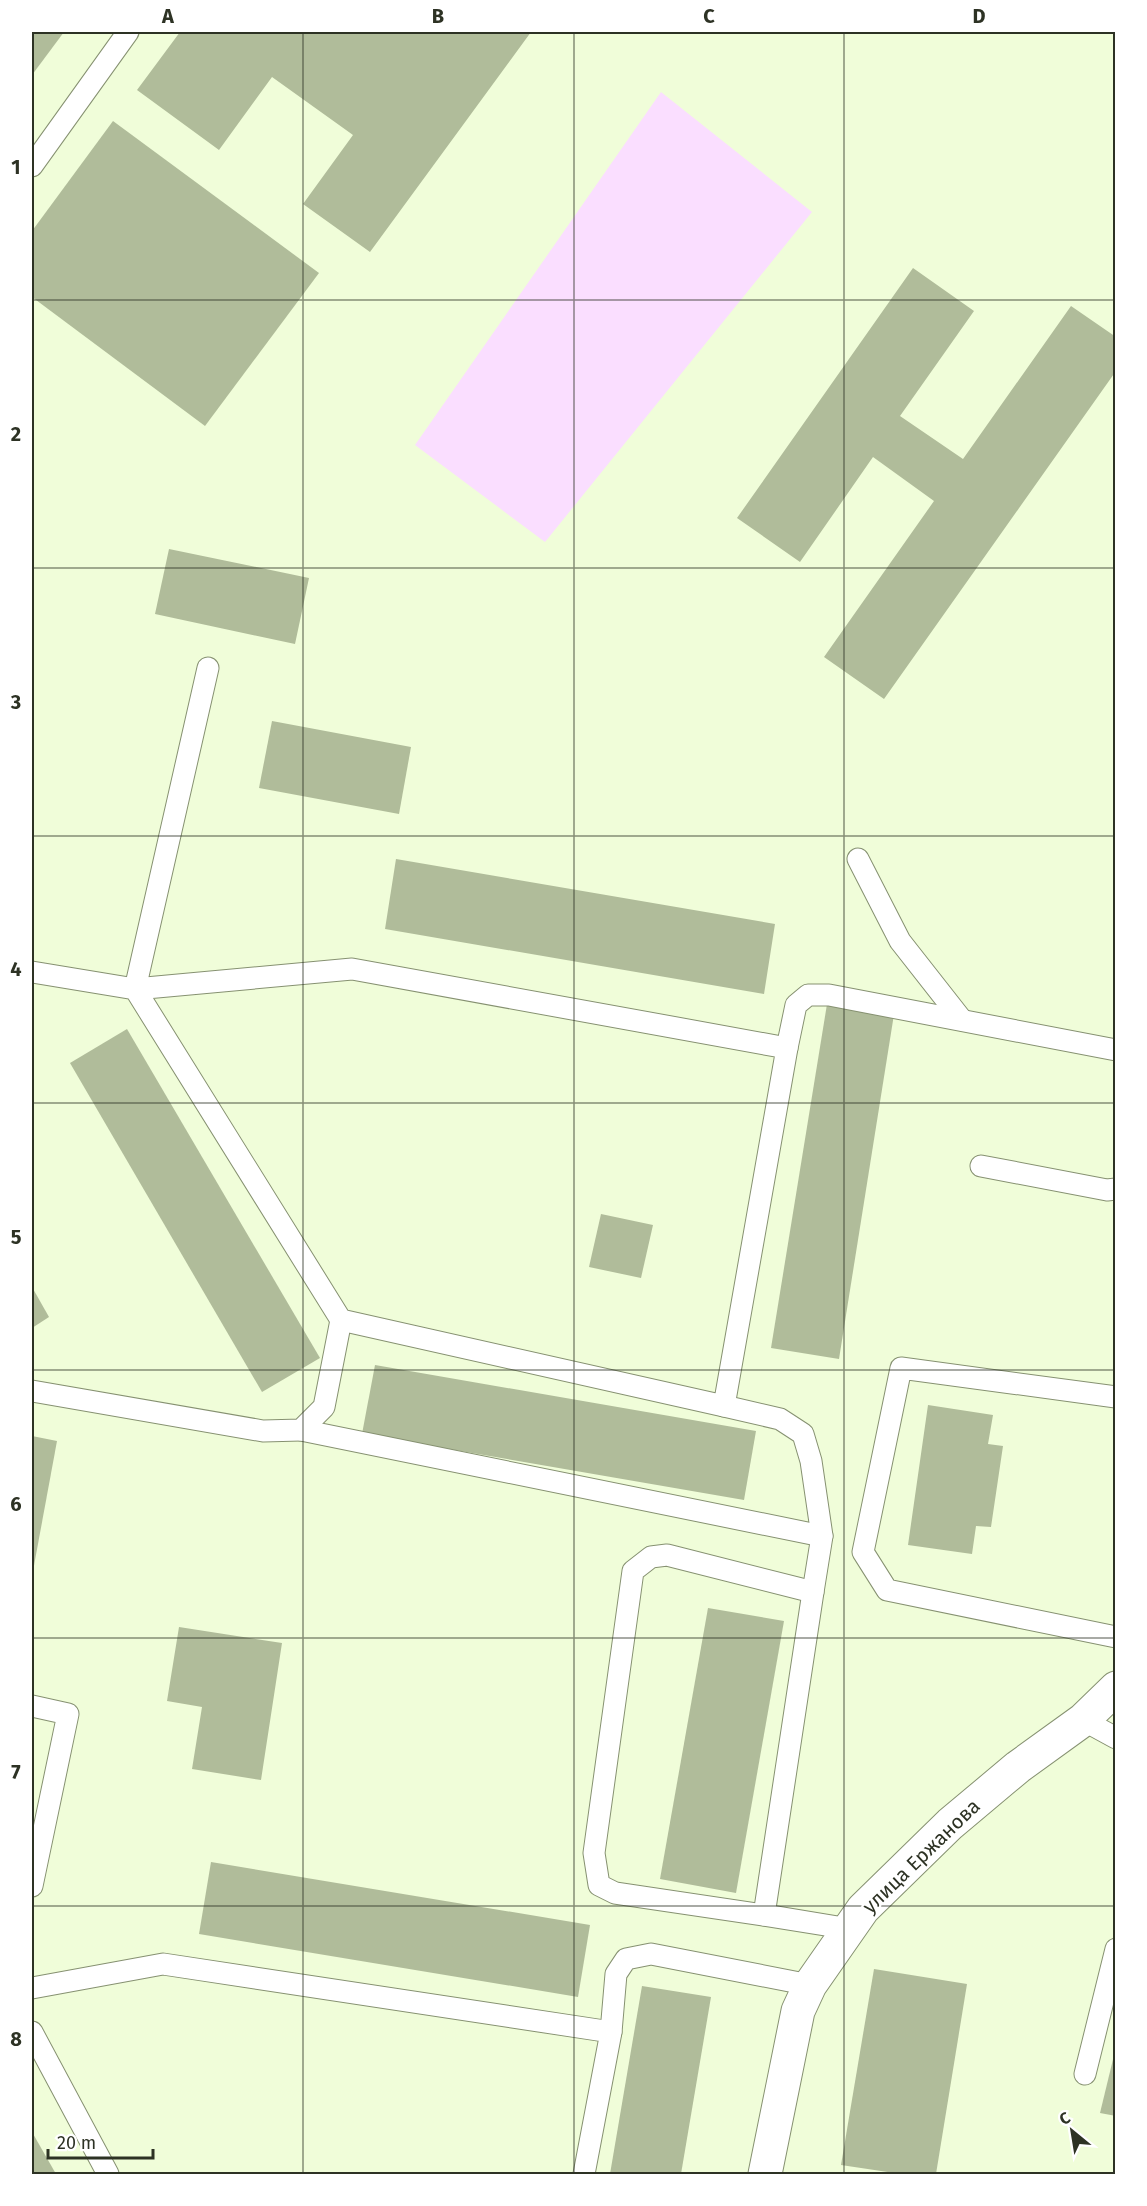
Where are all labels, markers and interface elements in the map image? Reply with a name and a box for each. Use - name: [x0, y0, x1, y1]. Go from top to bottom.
- text: A: [161, 4, 175, 28]
- text: B: [432, 4, 444, 28]
- text: C: [703, 4, 715, 28]
- text: D: [972, 4, 986, 28]
- text: 1: [11, 155, 21, 179]
- text: 2: [11, 422, 21, 446]
- text: 3: [10, 690, 21, 714]
- text: 4: [10, 957, 22, 981]
- text: 5: [11, 1225, 22, 1249]
- text: 6: [10, 1492, 22, 1516]
- text: 7: [11, 1760, 21, 1784]
- street label: улица Ержанова: [857, 1794, 985, 1918]
- text: 8: [10, 2027, 22, 2051]
- north arrow: [1042, 2101, 1102, 2161]
- text: С: [1056, 2108, 1074, 2129]
- scale bar: [48, 2122, 153, 2160]
- text: 20 m: [57, 2132, 96, 2154]

